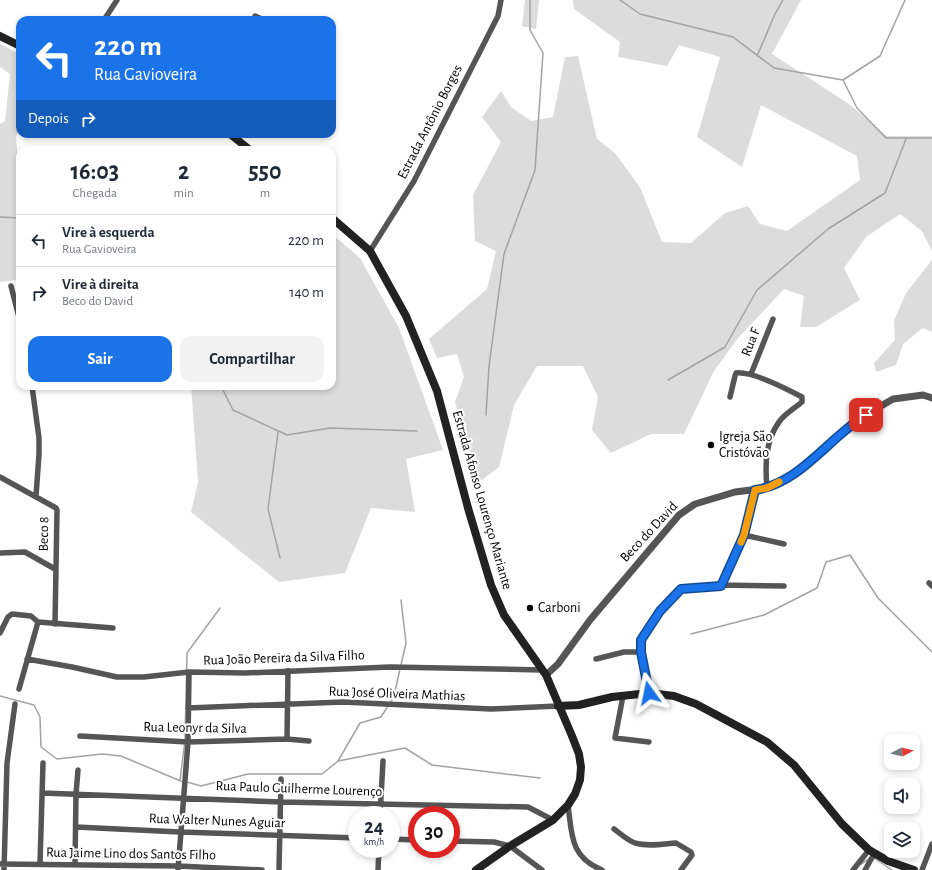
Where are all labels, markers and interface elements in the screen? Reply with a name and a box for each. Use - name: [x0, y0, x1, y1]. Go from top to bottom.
- icon: left: [28, 32, 80, 84]
- text: 220 m: [94, 33, 162, 61]
- street label: Estrada Antônio Borges: [395, 63, 465, 181]
- text: Rua Gavioveira: [94, 66, 197, 84]
- icon: right: [77, 108, 99, 130]
- text: Depois: [28, 111, 69, 126]
- text: 16:03: [70, 160, 119, 184]
- text: 2: [178, 160, 189, 184]
- text: 550: [248, 160, 282, 184]
- text: Chegada: [73, 187, 117, 200]
- text: min: [174, 187, 194, 200]
- text: m: [260, 187, 270, 200]
- text: Vire à esquerda: [62, 225, 155, 240]
- icon: left: [28, 230, 50, 252]
- text: 220 m: [288, 233, 324, 248]
- text: Rua Gavioveira: [62, 243, 137, 256]
- text: Vire à direita: [62, 277, 139, 292]
- icon: right: [28, 282, 50, 304]
- text: 140 m: [289, 285, 324, 300]
- text: Beco do David: [62, 295, 133, 308]
- street label: Rua F: [739, 325, 763, 358]
- button: Sair: [28, 336, 172, 382]
- button: Compartilhar: [180, 336, 324, 382]
- pin: [849, 398, 883, 432]
- icon: arrive: [855, 404, 877, 426]
- street label: Estrada Afonso Lourenço Mariante: [450, 409, 514, 591]
- place label: Igreja São Cristóvão: [719, 430, 772, 460]
- marker: Igreja São Cristóvão: [706, 440, 716, 450]
- street label: Beco do David: [618, 499, 680, 565]
- street label: Beco 8: [37, 516, 51, 552]
- place label: Carboni: [538, 601, 581, 615]
- marker: Carboni: [525, 603, 535, 613]
- street label: Rua João Pereira da Silva Filho: [203, 648, 365, 668]
- position arrow: [628, 672, 670, 714]
- street label: Rua José Oliveira Mathias: [328, 685, 466, 703]
- street label: Rua Leonyr da Silva: [143, 720, 247, 736]
- north arrow: [884, 734, 920, 770]
- map controls: [884, 734, 920, 858]
- button: sound: [884, 778, 920, 814]
- street label: Rua Paulo Guilherme Lourenço: [215, 779, 383, 799]
- speed limit sign: 30: [408, 806, 460, 858]
- street label: Rua Walter Nunes Aguiar: [149, 812, 286, 830]
- text: 24: [364, 817, 384, 837]
- button: layers: [884, 822, 920, 858]
- text: km/h: [364, 837, 384, 847]
- street label: Rua Jaime Lino dos Santos Filho: [46, 846, 216, 862]

